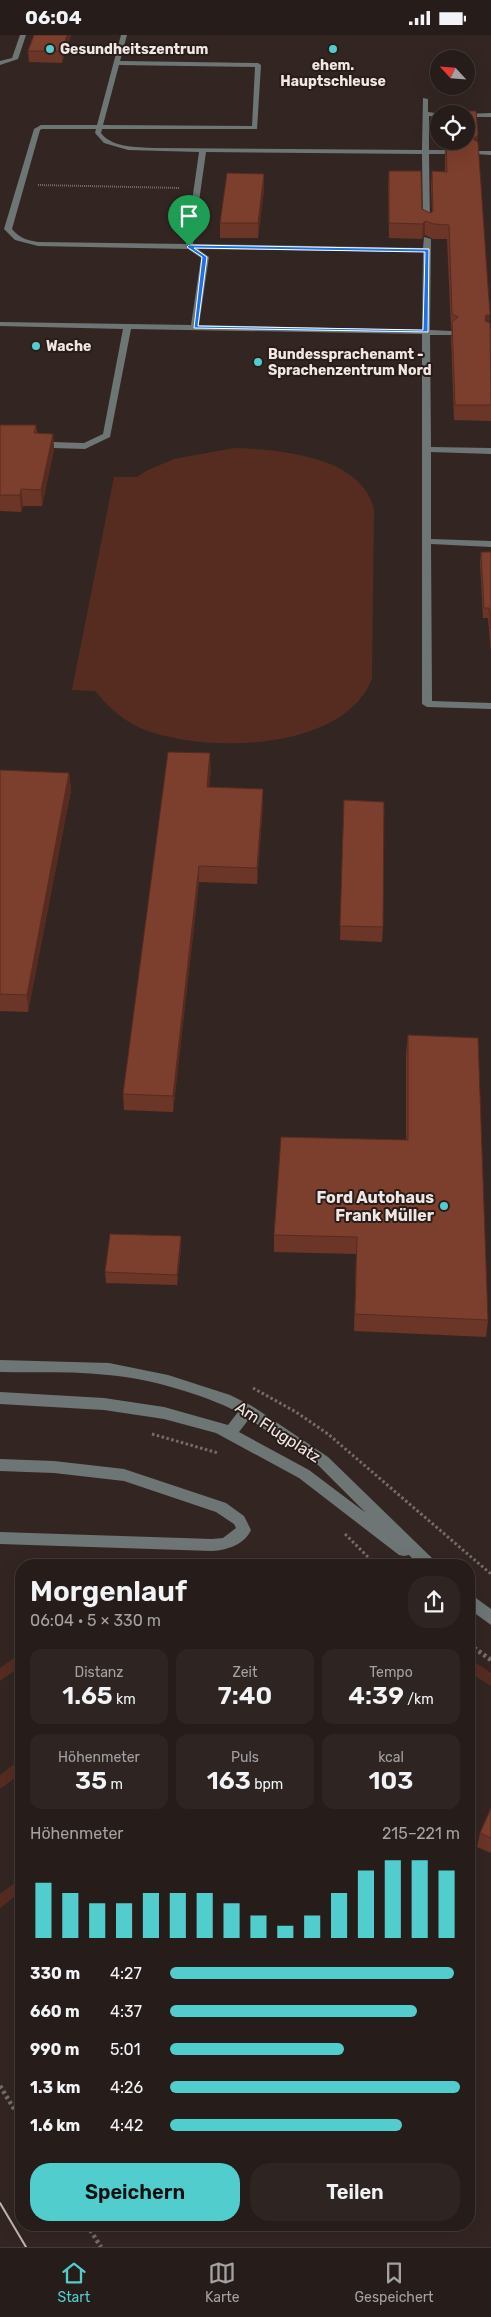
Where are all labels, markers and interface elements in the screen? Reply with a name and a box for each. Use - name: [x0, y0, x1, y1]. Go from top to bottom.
- text: 06:04: [25, 6, 82, 29]
- place label: Gesundheitszentrum: [60, 41, 208, 58]
- marker: Gesundheitszentrum: [44, 43, 56, 55]
- marker: ehem. Hauptschleuse: [327, 43, 339, 55]
- north arrow: [430, 50, 475, 95]
- map controls: [430, 50, 475, 150]
- place label: ehem. Hauptschleuse: [280, 57, 386, 90]
- button: locate: [430, 105, 475, 150]
- pin: [168, 195, 210, 246]
- icon: arrive: [175, 202, 203, 230]
- place label: Wache: [46, 338, 91, 355]
- marker: Wache: [30, 340, 42, 352]
- place label: Bundessprachenamt - Sprachenzentrum Nord: [268, 346, 432, 379]
- marker: Bundessprachenamt - Sprachenzentrum Nord: [252, 356, 264, 368]
- place label: Ford Autohaus Frank Müller: [316, 1188, 435, 1225]
- marker: Ford Autohaus Frank Müller: [438, 1200, 450, 1212]
- street label: Am Flugplatz: [232, 1397, 324, 1467]
- text: Morgenlauf: [30, 1575, 187, 1608]
- button: share: [408, 1576, 460, 1628]
- text: 06:04 · 5 × 330 m: [30, 1611, 161, 1630]
- text: Distanz: [75, 1664, 123, 1681]
- text: Zeit: [233, 1664, 257, 1681]
- text: Tempo: [369, 1664, 413, 1681]
- text: 1.65: [62, 1681, 113, 1710]
- text: 7:40: [218, 1681, 272, 1710]
- text: 4:39: [348, 1681, 404, 1710]
- text: km: [113, 1691, 136, 1708]
- text: /km: [404, 1691, 434, 1708]
- text: Höhenmeter: [58, 1749, 140, 1766]
- text: Puls: [231, 1749, 259, 1766]
- text: kcal: [378, 1749, 404, 1766]
- text: 35: [75, 1766, 107, 1795]
- text: 163: [207, 1766, 251, 1795]
- text: 103: [369, 1766, 413, 1795]
- text: m: [107, 1776, 123, 1793]
- text: bpm: [251, 1776, 283, 1793]
- text: Höhenmeter: [30, 1824, 123, 1843]
- text: 215–221 m: [382, 1824, 460, 1843]
- text: 330 m: [30, 1964, 80, 1983]
- text: 4:27: [110, 1964, 142, 1983]
- text: 660 m: [30, 2002, 80, 2021]
- text: 4:37: [110, 2002, 142, 2021]
- text: 990 m: [30, 2040, 79, 2059]
- text: 5:01: [110, 2040, 141, 2059]
- text: 1.3 km: [30, 2078, 80, 2097]
- text: 4:26: [110, 2078, 143, 2097]
- text: 1.6 km: [30, 2116, 80, 2135]
- text: 4:42: [110, 2116, 143, 2135]
- button: Speichern: [30, 2163, 240, 2221]
- button: Teilen: [250, 2163, 460, 2221]
- tab: Start: [57, 2259, 90, 2306]
- tab: Karte: [205, 2259, 240, 2306]
- tab: Gespeichert: [355, 2259, 434, 2306]

